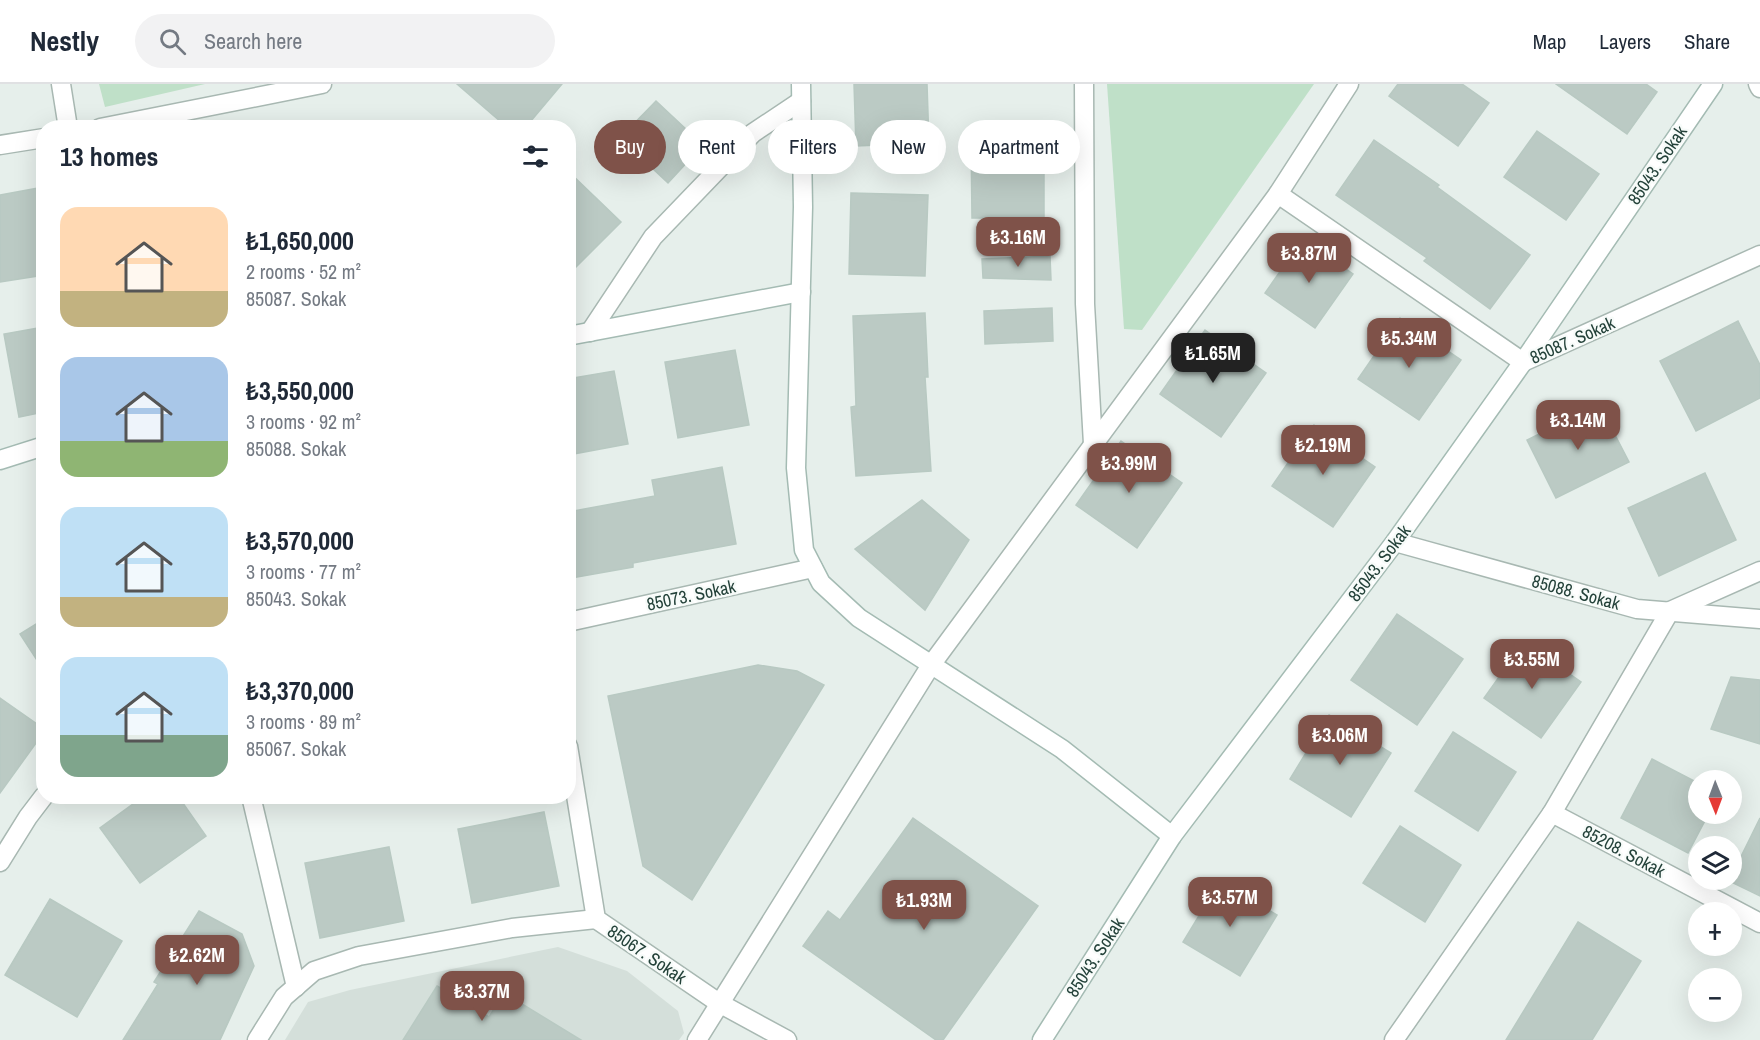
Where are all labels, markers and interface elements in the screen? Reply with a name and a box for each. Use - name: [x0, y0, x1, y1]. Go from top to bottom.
- search box: [135, 14, 555, 68]
- text: Nestly: [30, 22, 99, 60]
- icon: search: [156, 25, 189, 58]
- text: Search here: [204, 26, 302, 56]
- text: Map: [1533, 27, 1566, 56]
- text: Layers: [1599, 27, 1651, 56]
- text: Share: [1684, 27, 1730, 56]
- chip: Buy: [594, 120, 666, 174]
- chip: Rent: [678, 120, 756, 174]
- chip: Filters: [768, 120, 858, 174]
- chip: New: [870, 120, 946, 174]
- chip: Apartment: [958, 120, 1080, 174]
- street label: 85043. Sokak: [1621, 120, 1693, 209]
- text: 13 homes: [60, 139, 158, 174]
- icon: filters: [519, 140, 552, 173]
- pin: ₺3.16M: [969, 217, 1067, 268]
- text: ₺1,650,000: [246, 223, 354, 258]
- text: ₺3.16M: [990, 223, 1046, 250]
- icon: home: [108, 231, 180, 303]
- pin: ₺3.87M: [1260, 233, 1358, 284]
- text: ₺3.87M: [1281, 239, 1337, 266]
- text: 2 rooms · 52 m²: [246, 258, 361, 285]
- text: 85087. Sokak: [246, 285, 346, 312]
- street label: 85087. Sokak: [1526, 310, 1619, 370]
- pin: ₺5.34M: [1360, 318, 1458, 369]
- text: ₺5.34M: [1381, 324, 1437, 351]
- pin: ₺1.65M: [1164, 333, 1262, 384]
- text: ₺1.65M: [1185, 339, 1241, 366]
- text: ₺3,550,000: [246, 373, 354, 408]
- icon: home: [108, 381, 180, 453]
- pin: ₺3.14M: [1529, 400, 1627, 451]
- text: ₺3.14M: [1550, 406, 1606, 433]
- text: 3 rooms · 92 m²: [246, 408, 361, 435]
- pin: ₺2.19M: [1274, 425, 1372, 476]
- text: ₺2.19M: [1295, 431, 1351, 458]
- text: 85088. Sokak: [246, 435, 346, 462]
- pin: ₺3.99M: [1080, 443, 1178, 494]
- text: ₺3.99M: [1101, 449, 1157, 476]
- street label: 85043. Sokak: [1342, 519, 1417, 607]
- text: ₺3,570,000: [246, 523, 354, 558]
- icon: home: [108, 531, 180, 603]
- text: 3 rooms · 77 m²: [246, 558, 361, 585]
- street label: 85088. Sokak: [1529, 568, 1623, 616]
- street label: 85073. Sokak: [644, 573, 738, 617]
- text: 85043. Sokak: [246, 585, 346, 612]
- pin: ₺3.55M: [1483, 639, 1581, 690]
- text: ₺3.55M: [1504, 645, 1560, 672]
- text: ₺3,370,000: [246, 673, 354, 708]
- icon: home: [108, 681, 180, 753]
- text: 3 rooms · 89 m²: [246, 708, 361, 735]
- pin: ₺3.06M: [1291, 715, 1389, 766]
- text: ₺3.06M: [1312, 721, 1368, 748]
- text: 85067. Sokak: [246, 735, 346, 762]
- north arrow: [1688, 770, 1742, 824]
- map controls: [1688, 770, 1742, 1022]
- street label: 85208. Sokak: [1578, 819, 1670, 884]
- button: layers: [1688, 836, 1742, 890]
- pin: ₺3.57M: [1181, 877, 1279, 928]
- pin: ₺1.93M: [875, 880, 973, 931]
- text: ₺3.57M: [1202, 883, 1258, 910]
- text: ₺1.93M: [896, 886, 952, 913]
- button: +: [1688, 902, 1742, 956]
- street label: 85043. Sokak: [1060, 912, 1130, 1002]
- street label: 85067. Sokak: [603, 918, 692, 990]
- pin: ₺2.62M: [148, 935, 246, 986]
- text: ₺2.62M: [169, 941, 225, 968]
- button: −: [1688, 968, 1742, 1022]
- pin: ₺3.37M: [433, 971, 531, 1022]
- text: ₺3.37M: [454, 977, 510, 1004]

